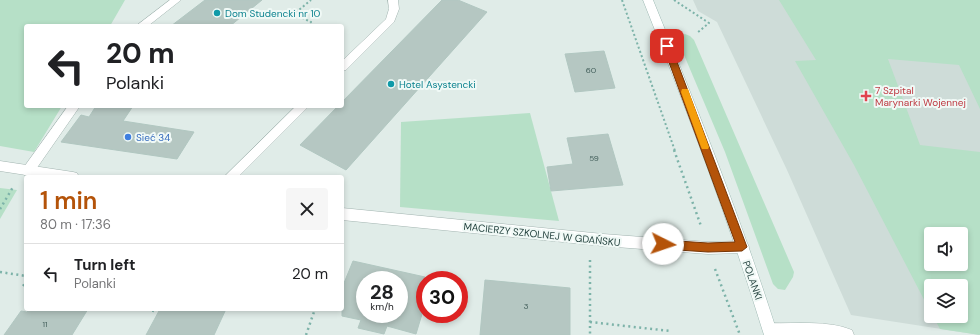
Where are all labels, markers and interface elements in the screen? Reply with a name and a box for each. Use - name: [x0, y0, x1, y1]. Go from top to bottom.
- place label: Dom Studencki nr 10: [225, 7, 321, 20]
- marker: Dom Studencki nr 10: [212, 8, 222, 18]
- pin: [650, 29, 684, 63]
- text: 20 m: [106, 35, 175, 72]
- icon: arrive: [656, 35, 678, 57]
- icon: left: [40, 40, 92, 92]
- house number: 60: [586, 65, 597, 75]
- text: Polanki: [106, 71, 164, 95]
- place label: Hotel Asystencki: [399, 78, 476, 91]
- marker: Hotel Asystencki: [386, 79, 396, 89]
- place label: 7 Szpital Marynarki Wojennej: [875, 84, 966, 109]
- marker: 7 Szpital Marynarki Wojennej: [860, 90, 872, 102]
- place label: Sieć 34: [136, 131, 170, 144]
- marker: Sieć 34: [123, 132, 133, 142]
- house number: 59: [589, 153, 599, 163]
- text: 1 min: [40, 185, 97, 216]
- button: close: [286, 188, 328, 230]
- text: 80 m · 17:36: [40, 216, 111, 233]
- street label: MACIERZY SZKOLNEJ W GDAŃSKU: [463, 220, 621, 249]
- position arrow: [642, 223, 684, 265]
- map controls: [924, 227, 968, 323]
- button: sound: [924, 227, 968, 271]
- text: Turn left: [74, 255, 135, 275]
- street label: POLANKI: [740, 259, 765, 301]
- icon: left: [40, 263, 62, 285]
- text: 20 m: [292, 264, 328, 284]
- speed limit sign: 30: [416, 271, 468, 323]
- text: Polanki: [74, 275, 116, 292]
- text: 28: [370, 279, 394, 305]
- button: layers: [924, 279, 968, 323]
- text: km/h: [370, 300, 394, 313]
- house number: 3: [524, 301, 529, 311]
- house number: 11: [43, 319, 48, 329]

